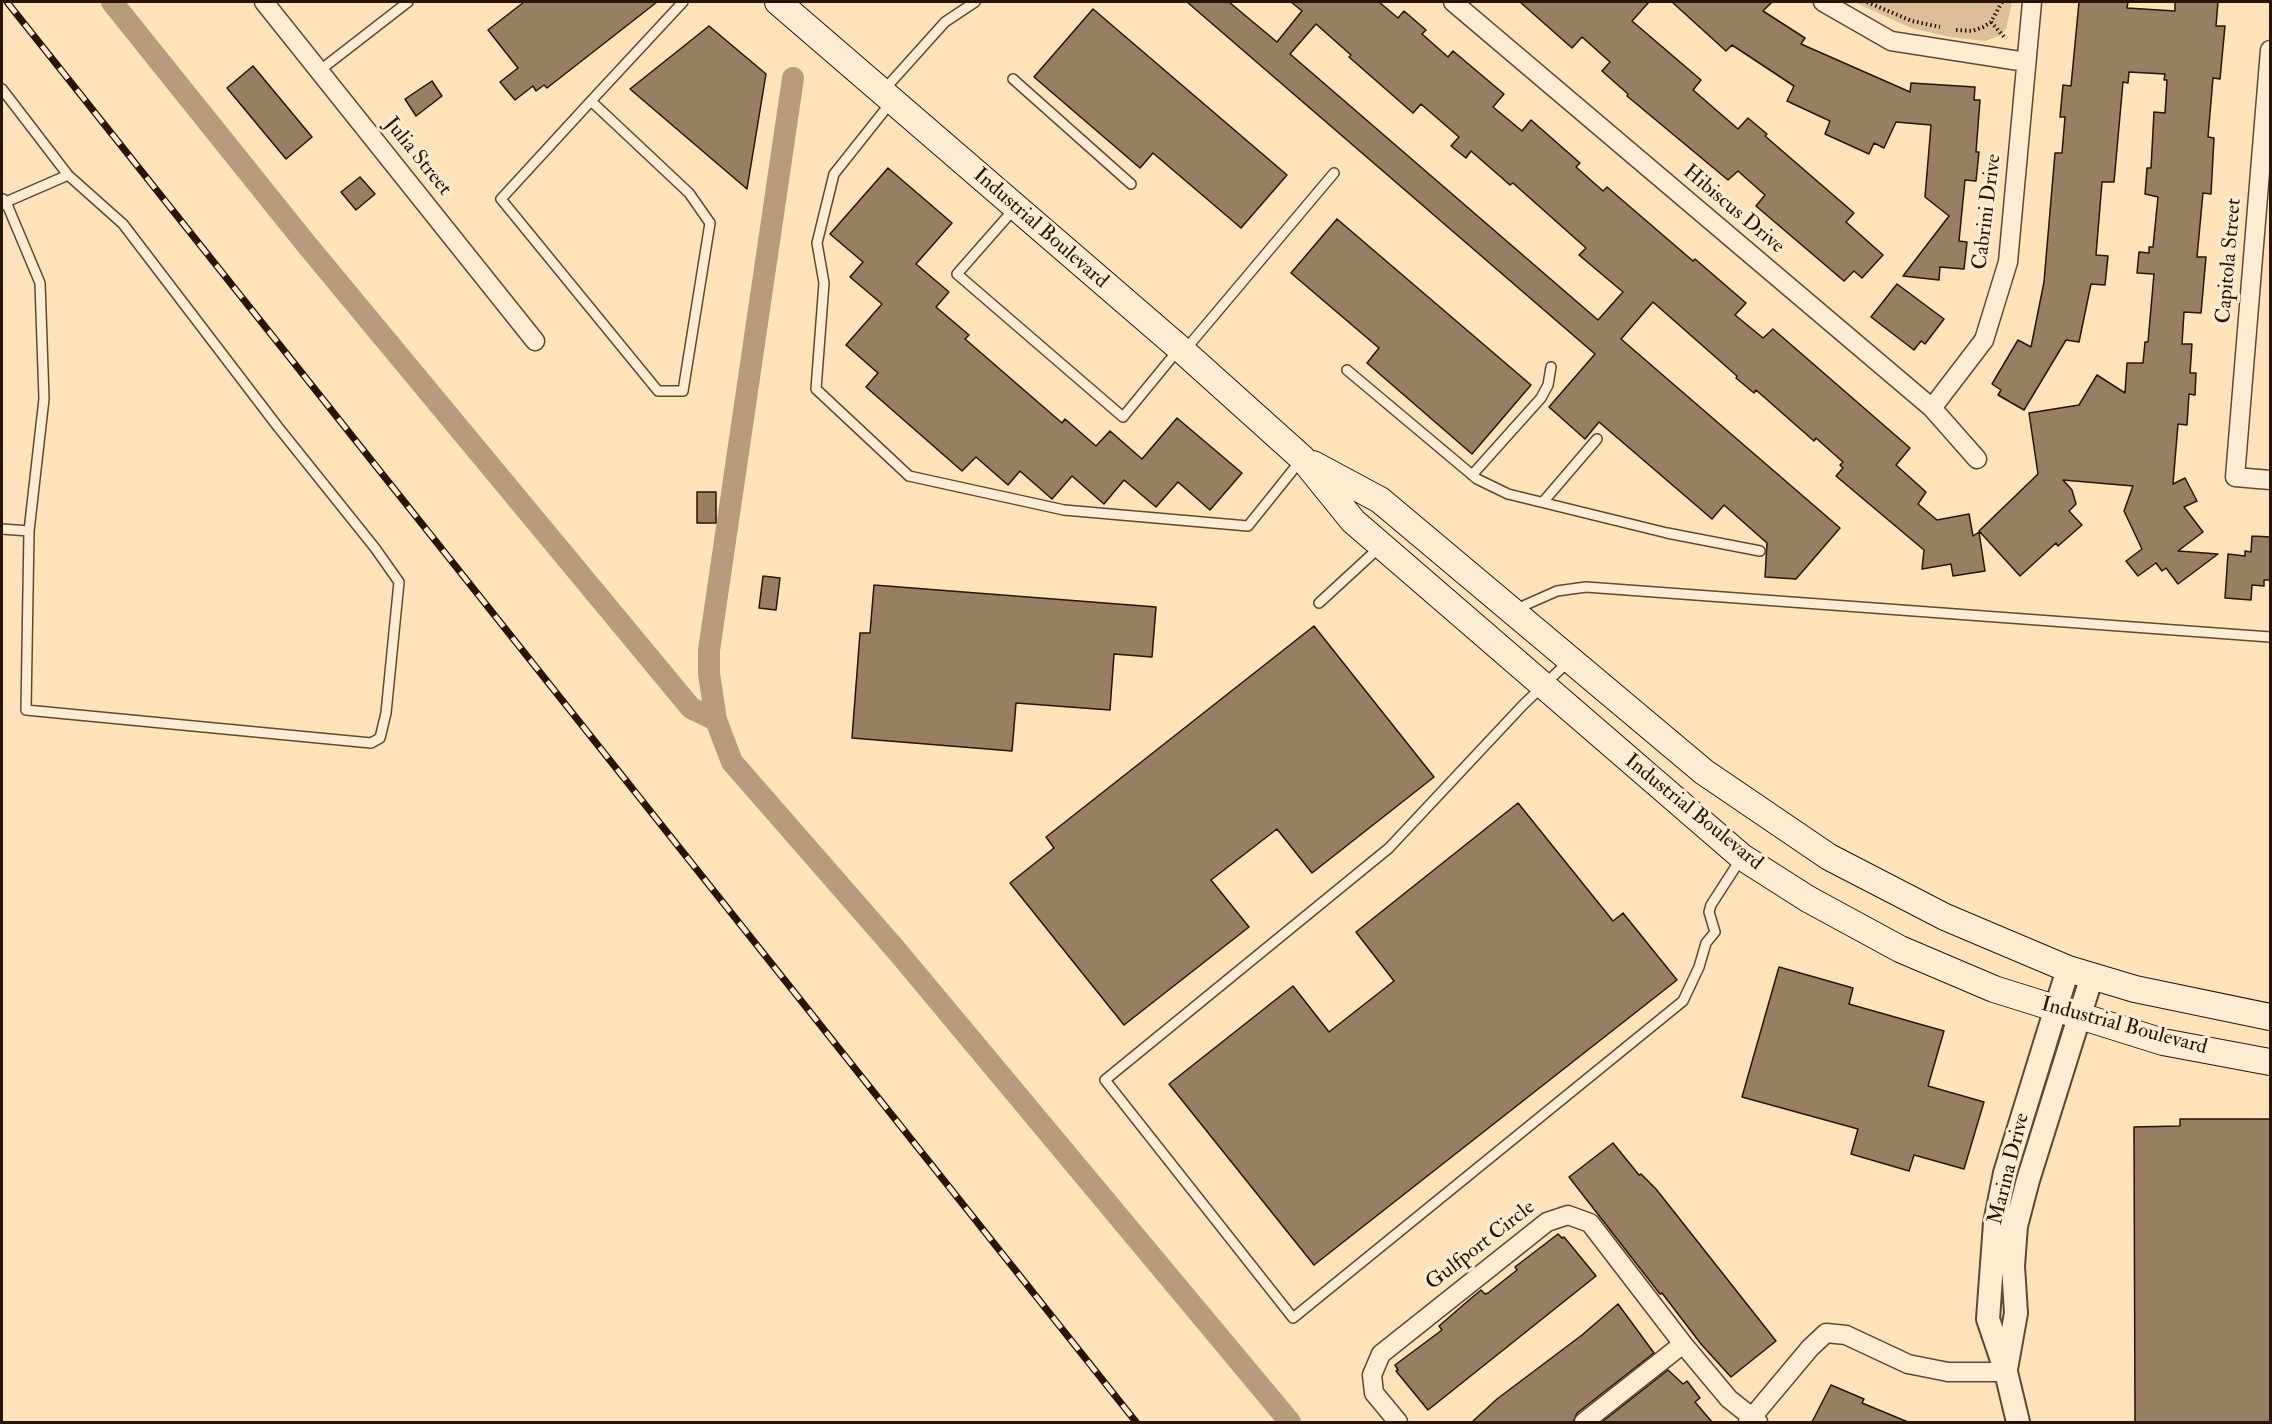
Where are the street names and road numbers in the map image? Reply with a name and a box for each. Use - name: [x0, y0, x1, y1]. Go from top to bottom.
- street label: Julia Street: [378, 113, 456, 201]
- street label: Cabrini Drive: [1968, 153, 2008, 271]
- street label: Hibiscus Drive: [1677, 160, 1789, 260]
- street label: Industrial Boulevard: [967, 163, 1113, 295]
- street label: Capitola Street: [2212, 197, 2248, 325]
- street label: Industrial Boulevard: [1619, 749, 1767, 877]
- street label: Industrial Boulevard: [2038, 993, 2210, 1061]
- street label: Marina Drive: [1984, 1111, 2036, 1227]
- street label: Gulfport Circle: [1421, 1196, 1541, 1296]

